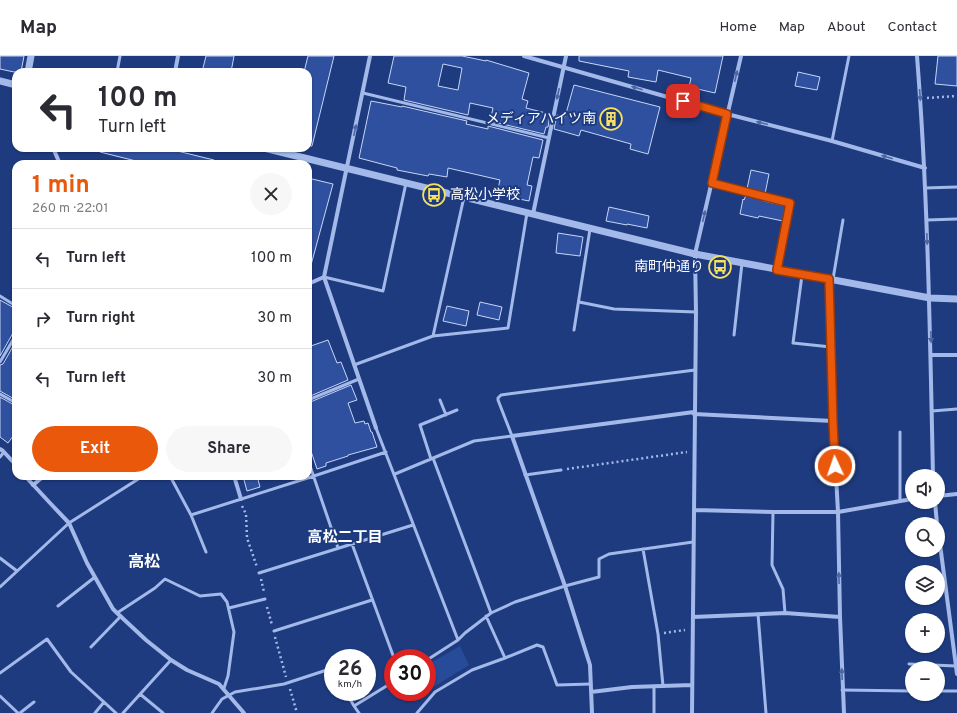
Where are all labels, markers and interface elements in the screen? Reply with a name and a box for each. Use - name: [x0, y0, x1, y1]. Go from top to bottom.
- text: Map: [20, 16, 57, 40]
- text: Home: [720, 19, 757, 36]
- text: Map: [779, 19, 805, 36]
- text: About: [827, 19, 866, 36]
- text: Contact: [888, 19, 937, 36]
- one-way arrow: [734, 70, 740, 82]
- text: 100 m: [98, 81, 178, 117]
- icon: left: [32, 84, 84, 136]
- pin: [666, 84, 700, 118]
- one-way arrow: [630, 85, 642, 91]
- one-way arrow: [555, 88, 561, 100]
- one-way arrow: [916, 89, 923, 101]
- icon: arrive: [672, 90, 694, 112]
- building icon: メディアハイツ南: [598, 106, 624, 132]
- place label: メディアハイツ南: [486, 111, 596, 128]
- text: Turn left: [98, 116, 166, 139]
- one-way arrow: [756, 120, 768, 126]
- one-way arrow: [352, 124, 358, 136]
- one-way arrow: [881, 154, 893, 160]
- text: 1 min: [32, 171, 90, 201]
- button: close: [250, 173, 292, 215]
- bus stop icon: 高松小学校: [421, 182, 447, 208]
- place label: 高松小学校: [450, 187, 520, 204]
- text: 260 m · 22:01: [32, 201, 108, 217]
- one-way arrow: [701, 210, 707, 222]
- one-way arrow: [924, 233, 931, 245]
- icon: left: [32, 248, 54, 270]
- text: Turn left: [66, 249, 126, 268]
- text: 100 m: [251, 249, 292, 268]
- bus stop icon: 南町仲通り: [707, 254, 733, 280]
- place label: 南町仲通り: [634, 258, 704, 276]
- icon: right: [32, 308, 54, 330]
- text: Turn right: [66, 309, 135, 328]
- text: 30 m: [257, 309, 292, 328]
- one-way arrow: [927, 331, 934, 343]
- icon: left: [32, 368, 54, 390]
- text: Turn left: [66, 369, 126, 388]
- text: 30 m: [257, 369, 292, 388]
- button: Exit: [32, 426, 158, 472]
- button: Share: [166, 426, 292, 472]
- position arrow: [814, 445, 856, 487]
- map controls: [905, 469, 945, 701]
- button: sound: [905, 469, 945, 509]
- button: search: [905, 517, 945, 557]
- district label: 高松二丁目: [307, 529, 383, 548]
- district label: 高松: [128, 553, 160, 573]
- button: layers: [905, 565, 945, 605]
- one-way arrow: [836, 571, 842, 584]
- button: +: [905, 613, 945, 653]
- speed limit sign: 30: [384, 649, 436, 701]
- text: 26: [338, 657, 362, 683]
- button: −: [905, 661, 945, 701]
- one-way arrow: [839, 667, 845, 680]
- text: km/h: [338, 678, 362, 691]

